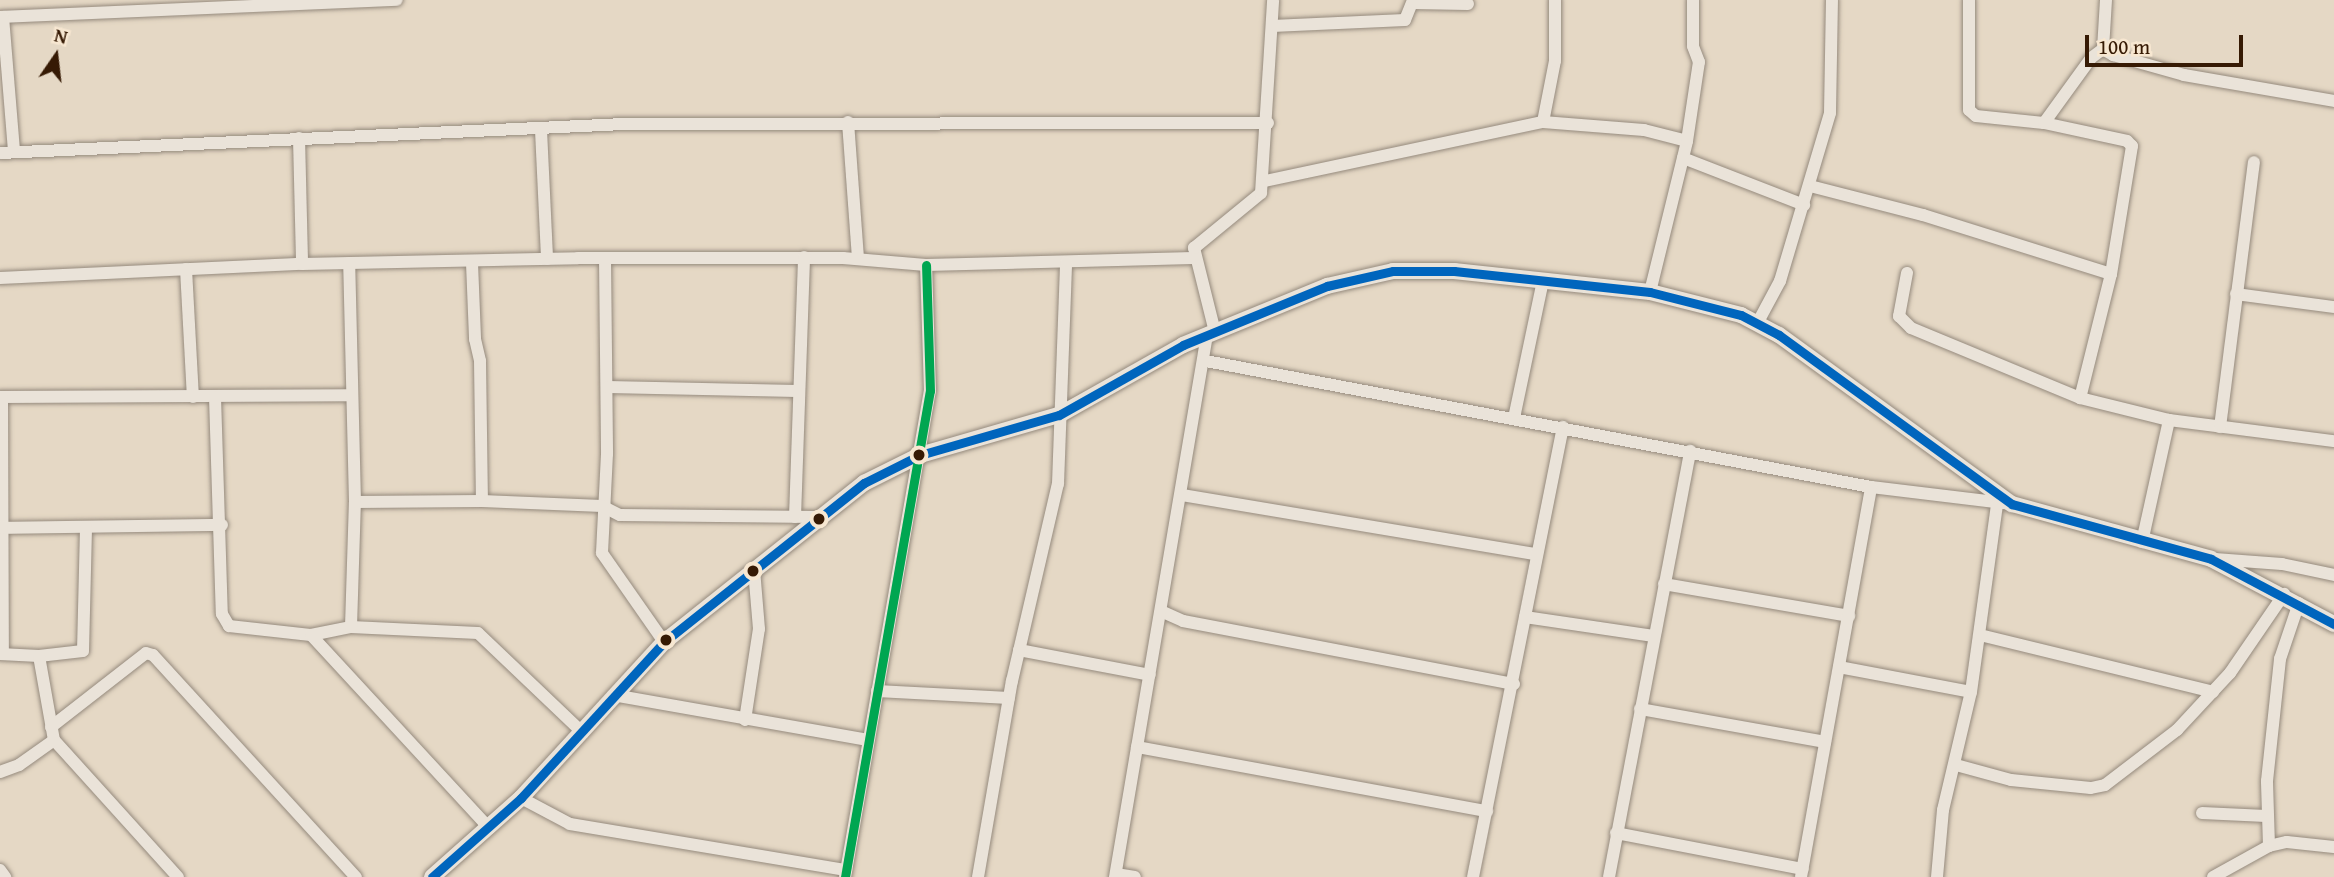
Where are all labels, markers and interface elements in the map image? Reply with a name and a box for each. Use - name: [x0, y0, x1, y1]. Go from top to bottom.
- north arrow: [21, 21, 91, 91]
- text: N: [52, 21, 71, 51]
- scale bar: [2089, 21, 2246, 65]
- text: 100 m: [2098, 31, 2150, 62]
- unlabelled marker: [912, 448, 926, 462]
- unlabelled marker: [812, 512, 826, 526]
- unlabelled marker: [746, 564, 760, 578]
- unlabelled marker: [659, 633, 673, 647]

